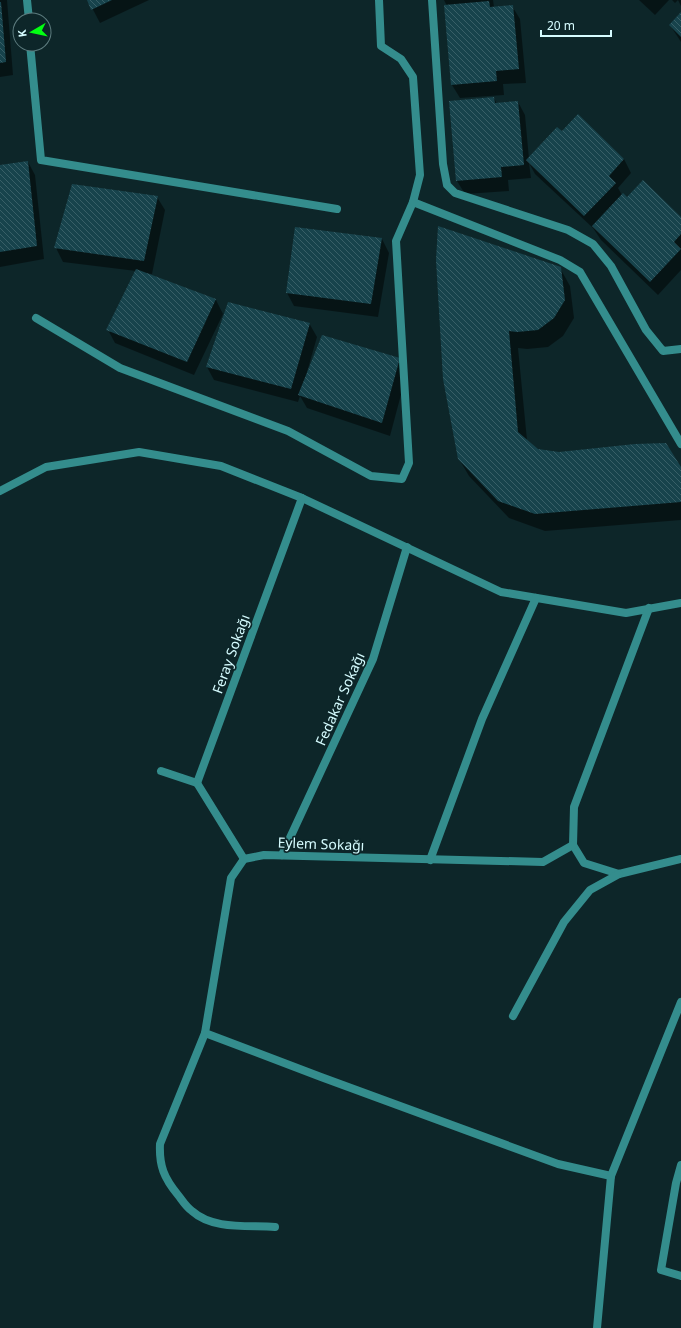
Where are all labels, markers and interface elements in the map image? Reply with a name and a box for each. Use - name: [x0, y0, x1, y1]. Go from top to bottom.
- north arrow: [12, 12, 52, 52]
- scale bar: [541, 12, 611, 38]
- text: 20 m: [547, 17, 575, 34]
- text: K: [14, 28, 30, 38]
- street label: Feray Sokağı: [207, 612, 254, 696]
- street label: Fedakar Sokağı: [311, 649, 369, 748]
- street label: Eylem Sokağı: [277, 832, 365, 855]

